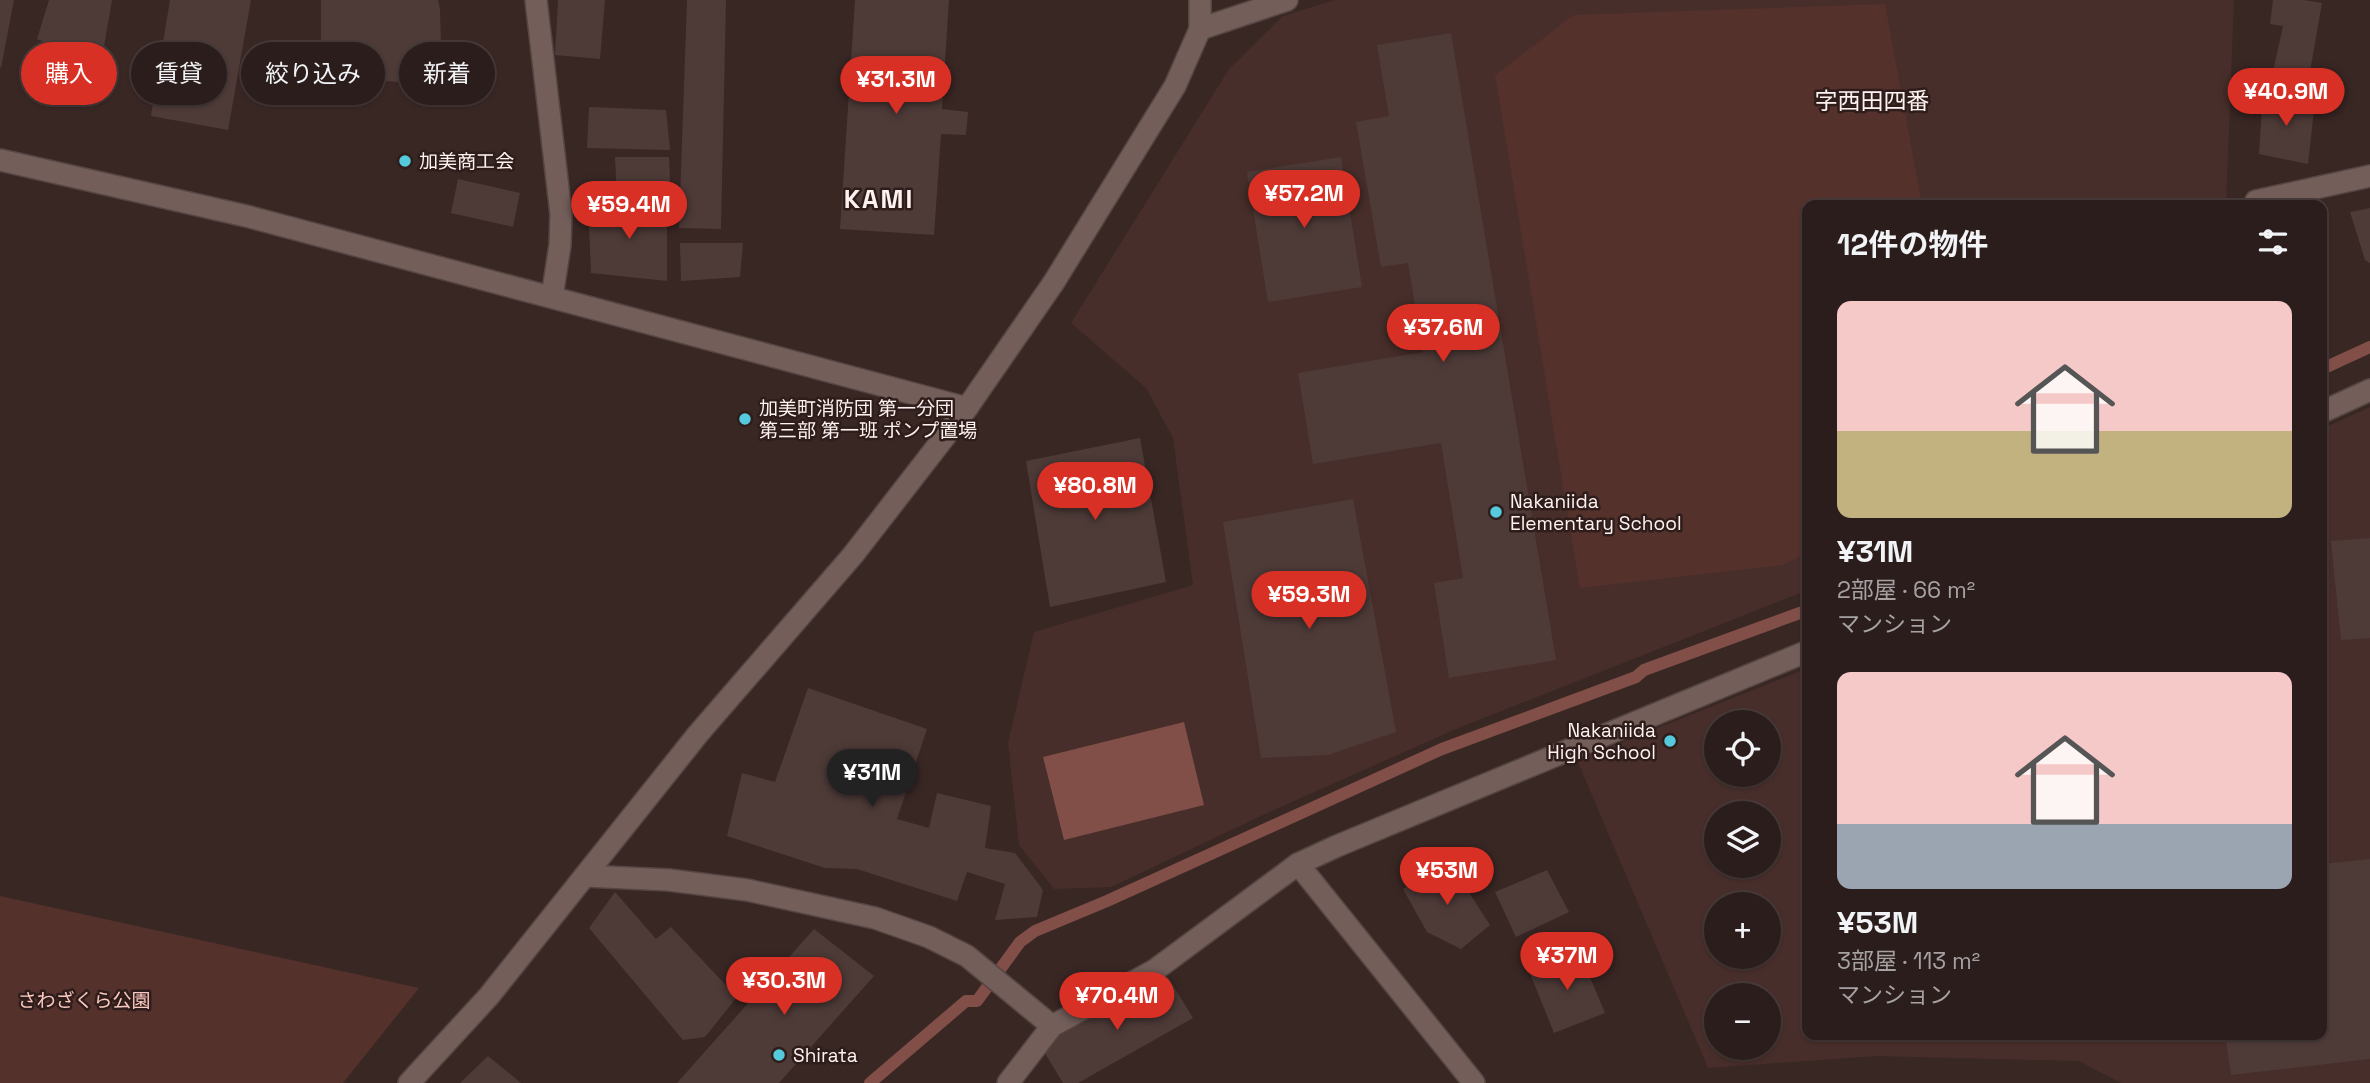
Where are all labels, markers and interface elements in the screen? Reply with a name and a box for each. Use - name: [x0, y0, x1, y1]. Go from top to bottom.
- chip: 購入: [21, 42, 117, 105]
- chip: 賃貸: [131, 42, 227, 105]
- chip: 絞り込み: [241, 42, 385, 105]
- chip: 新着: [399, 42, 495, 105]
- pin: ¥31.3M: [839, 57, 953, 116]
- text: ¥31.3M: [856, 64, 936, 94]
- pin: ¥40.9M: [2229, 68, 2343, 128]
- text: ¥40.9M: [2244, 76, 2328, 106]
- district label: 字西田四番: [1815, 86, 1930, 116]
- place label: 加美商工会: [419, 149, 514, 174]
- marker: 加美商工会: [397, 153, 413, 169]
- pin: ¥57.2M: [1247, 170, 1361, 230]
- text: ¥57.2M: [1264, 178, 1344, 208]
- pin: ¥59.4M: [572, 182, 686, 241]
- district label: KAMI: [844, 182, 914, 216]
- text: ¥59.4M: [587, 189, 671, 219]
- icon: filters: [2254, 223, 2292, 261]
- text: 12件の物件: [1837, 225, 1988, 264]
- pin: ¥37.6M: [1386, 304, 1500, 364]
- text: ¥37.6M: [1403, 312, 1483, 342]
- icon: home: [2002, 346, 2128, 472]
- place label: 加美町消防団 第一分団 第三部 第一班 ポンプ置場: [759, 396, 977, 443]
- marker: 加美町消防団 第一分団 第三部 第一班 ポンプ置場: [737, 411, 753, 427]
- pin: ¥80.8M: [1038, 462, 1152, 522]
- text: ¥80.8M: [1053, 470, 1137, 500]
- place label: Nakaniida Elementary School: [1510, 489, 1682, 536]
- marker: Nakaniida Elementary School: [1488, 504, 1504, 520]
- text: ¥31M: [1837, 532, 1913, 571]
- pin: ¥59.3M: [1252, 572, 1366, 631]
- text: 2部屋 · 66 m²: [1837, 575, 1975, 605]
- text: ¥59.3M: [1267, 579, 1351, 609]
- text: マンション: [1837, 609, 1952, 639]
- map controls: [1704, 710, 1781, 1060]
- button: locate: [1704, 710, 1781, 787]
- icon: home: [2002, 717, 2128, 843]
- place label: Nakaniida High School: [1547, 718, 1656, 765]
- marker: Nakaniida High School: [1662, 733, 1678, 749]
- pin: ¥31M: [831, 750, 913, 809]
- text: ¥31M: [843, 757, 901, 787]
- button: layers: [1704, 801, 1781, 878]
- pin: ¥53M: [1406, 848, 1488, 907]
- text: ¥53M: [1416, 855, 1478, 885]
- button: +: [1704, 892, 1781, 969]
- text: ¥53M: [1837, 903, 1918, 942]
- pin: ¥37M: [1526, 932, 1608, 992]
- text: ¥37M: [1536, 940, 1598, 970]
- text: 3部屋 · 113 m²: [1837, 946, 1980, 976]
- pin: ¥30.3M: [727, 958, 841, 1017]
- text: ¥30.3M: [742, 965, 826, 995]
- pin: ¥70.4M: [1060, 972, 1174, 1032]
- text: ¥70.4M: [1075, 980, 1159, 1010]
- text: マンション: [1837, 980, 1952, 1010]
- button: −: [1704, 983, 1781, 1060]
- park label: さわざくら公園: [17, 988, 151, 1013]
- place label: Shirata: [793, 1043, 858, 1068]
- marker: Shirata: [771, 1047, 787, 1063]

